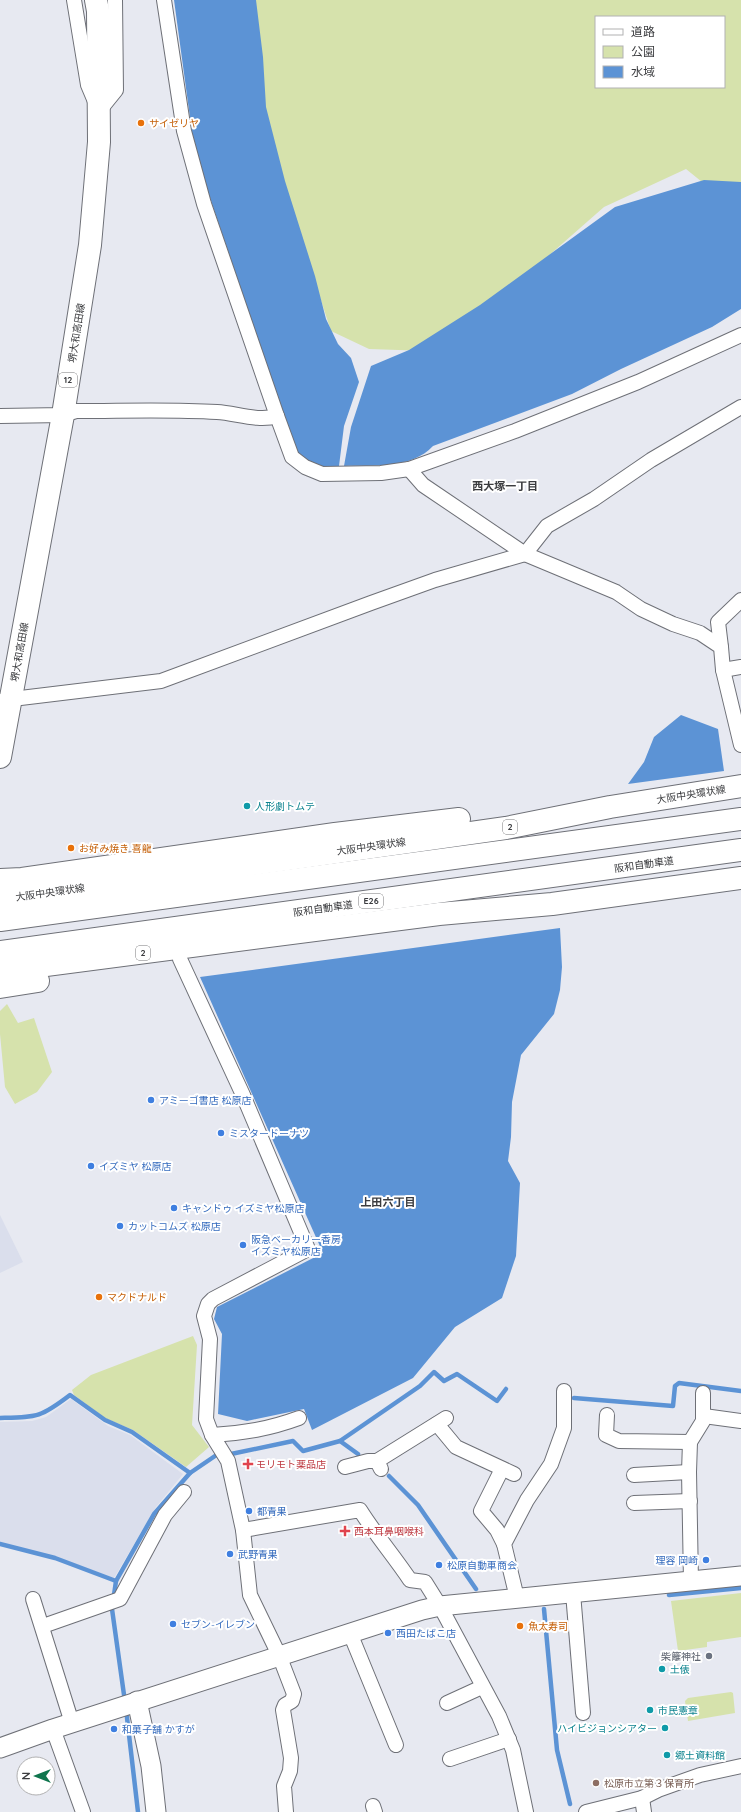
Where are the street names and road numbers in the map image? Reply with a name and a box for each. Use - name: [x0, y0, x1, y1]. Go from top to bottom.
- street label: 堺大和高田線: [65, 302, 88, 364]
- road number: 12: [59, 373, 77, 387]
- street label: 堺大和高田線: [8, 621, 31, 683]
- street label: 大阪中央環状線: [655, 783, 727, 806]
- road number: 2: [503, 820, 517, 834]
- street label: 大阪中央環状線: [336, 835, 407, 858]
- street label: 阪和自動車道: [613, 854, 675, 875]
- street label: 大阪中央環状線: [15, 881, 86, 904]
- road number: E26: [359, 894, 383, 908]
- street label: 阪和自動車道: [292, 898, 354, 919]
- road number: 2: [136, 946, 150, 960]

